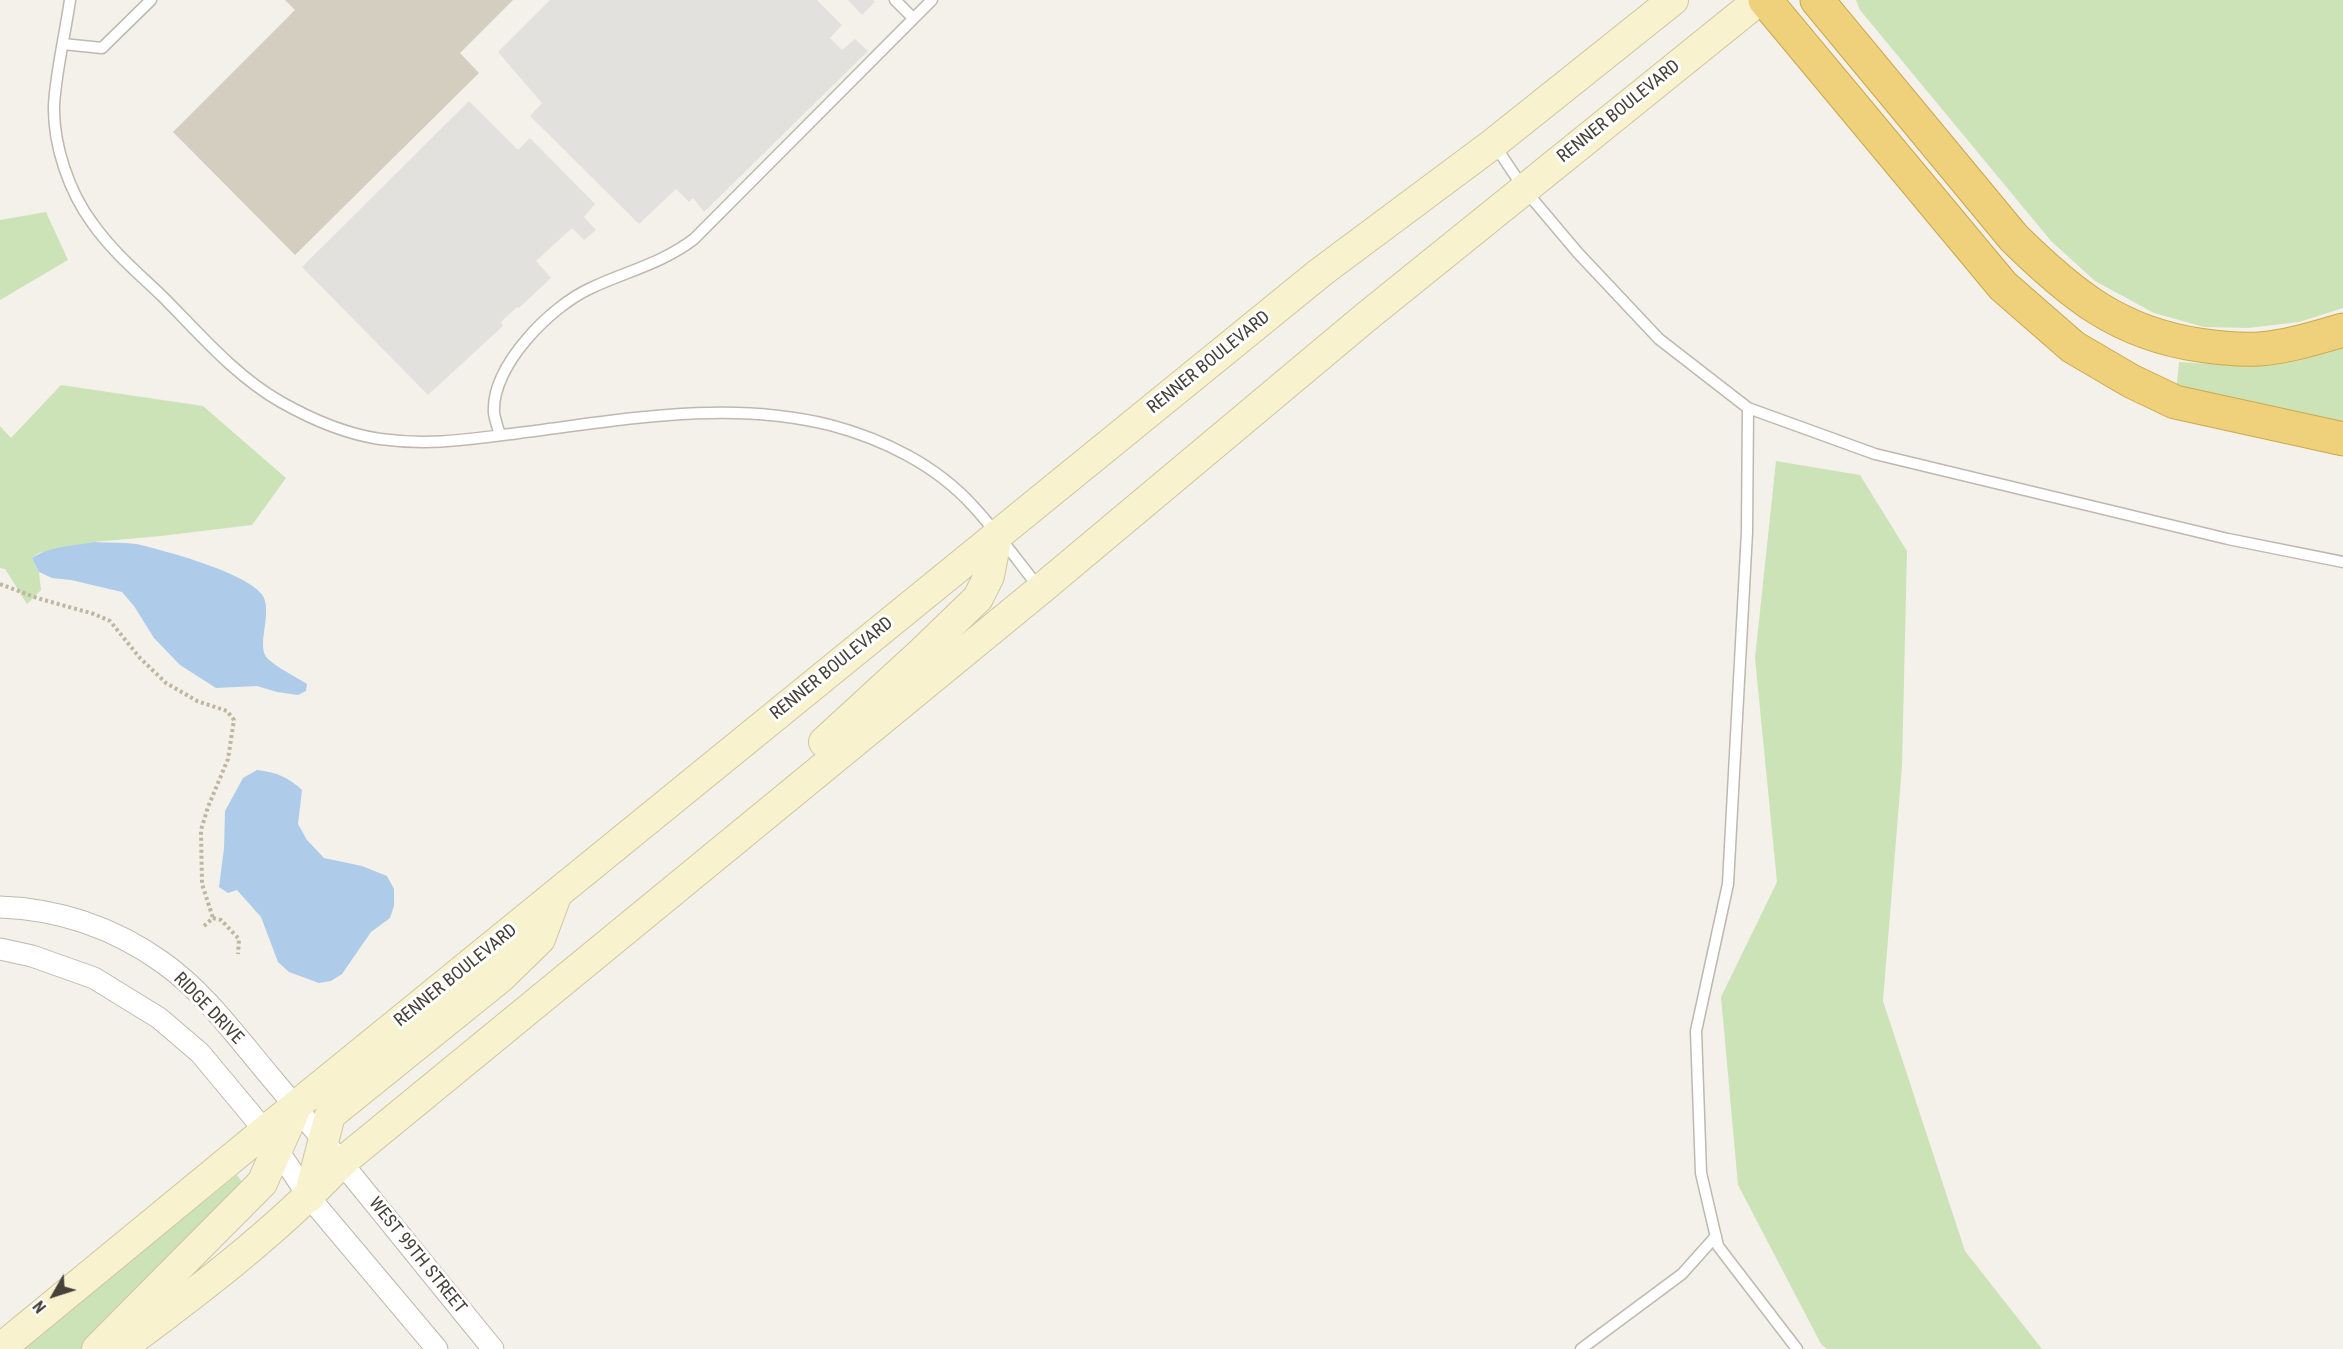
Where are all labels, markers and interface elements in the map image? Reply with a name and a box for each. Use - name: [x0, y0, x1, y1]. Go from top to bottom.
- street label: RENNER BOULEVARD: [1553, 56, 1685, 168]
- street label: RENNER BOULEVARD: [1143, 307, 1275, 419]
- street label: RENNER BOULEVARD: [766, 613, 898, 725]
- street label: RENNER BOULEVARD: [390, 920, 522, 1032]
- street label: RIDGE DRIVE: [168, 969, 248, 1049]
- street label: WEST 99TH STREET: [363, 1193, 471, 1319]
- north arrow: [24, 1265, 84, 1325]
- text: N: [29, 1297, 50, 1316]

